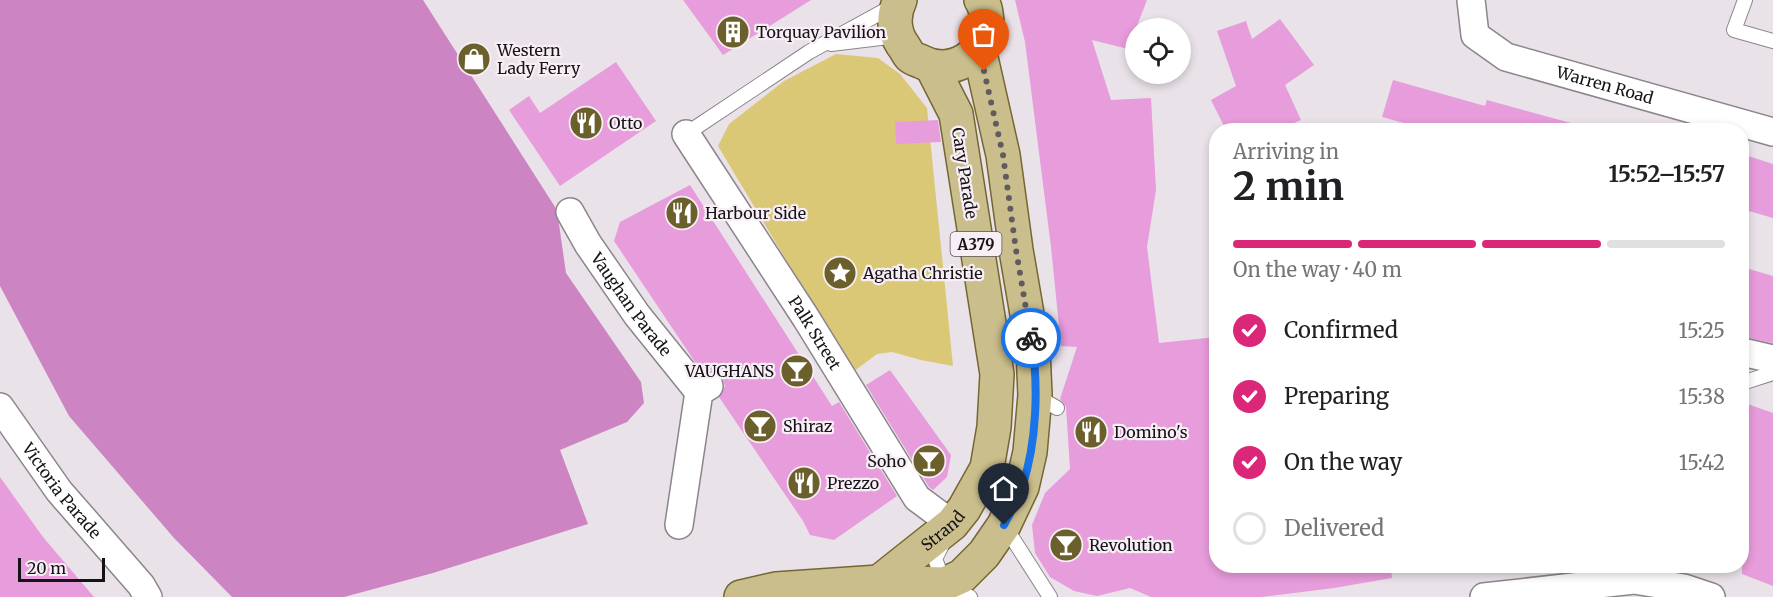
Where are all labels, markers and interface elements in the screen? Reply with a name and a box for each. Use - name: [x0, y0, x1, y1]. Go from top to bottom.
- pin: [958, 9, 1009, 71]
- building icon: Torquay Pavilion: [715, 14, 751, 50]
- icon: bag: [967, 18, 1000, 51]
- map controls: [1125, 18, 1191, 84]
- button: locate: [1125, 18, 1191, 84]
- place label: Torquay Pavilion: [756, 22, 886, 42]
- place label: Western Lady Ferry: [496, 40, 581, 78]
- shop icon: Western Lady Ferry: [456, 41, 492, 77]
- street label: Warren Road: [1553, 61, 1656, 108]
- restaurant icon: Otto: [568, 105, 604, 141]
- place label: Otto: [609, 113, 642, 133]
- street label: Cary Parade: [948, 126, 982, 220]
- text: Arriving in: [1233, 139, 1339, 164]
- text: 15:52–15:57: [1608, 160, 1725, 188]
- text: 2 min: [1233, 162, 1344, 211]
- restaurant icon: Harbour Side: [664, 195, 700, 231]
- place label: Harbour Side: [705, 203, 806, 223]
- road number: A379: [950, 232, 1002, 256]
- street label: Vaughan Parade: [586, 248, 676, 360]
- place icon: Agatha Christie: [822, 255, 858, 291]
- text: On the way · 40 m: [1233, 257, 1402, 282]
- place label: Agatha Christie: [862, 263, 982, 283]
- street label: Palk Street: [784, 292, 846, 374]
- courier: [1001, 308, 1061, 368]
- icon: check: [1233, 314, 1266, 347]
- text: Confirmed: [1284, 316, 1398, 344]
- text: 15:25: [1678, 318, 1725, 343]
- icon: bike: [1015, 322, 1048, 355]
- bar icon: VAUGHANS: [779, 353, 815, 389]
- place label: VAUGHANS: [684, 361, 774, 381]
- icon: check: [1233, 380, 1266, 413]
- text: Preparing: [1284, 382, 1389, 410]
- text: 15:38: [1679, 384, 1725, 409]
- bar icon: Shiraz: [742, 408, 778, 444]
- restaurant icon: Domino's: [1073, 414, 1109, 450]
- place label: Shiraz: [783, 416, 833, 436]
- place label: Domino's: [1114, 422, 1188, 442]
- street label: Victoria Parade: [18, 438, 106, 542]
- bar icon: Soho: [911, 443, 947, 479]
- icon: check: [1233, 446, 1266, 479]
- text: On the way: [1284, 448, 1402, 476]
- text: 15:42: [1679, 450, 1725, 475]
- place label: Soho: [867, 451, 906, 471]
- pin: [978, 463, 1029, 525]
- restaurant icon: Prezzo: [786, 465, 822, 501]
- icon: home: [987, 472, 1020, 505]
- place label: Prezzo: [827, 473, 879, 493]
- street label: Strand: [917, 506, 969, 555]
- text: Delivered: [1284, 514, 1384, 542]
- bar icon: Revolution: [1048, 527, 1084, 563]
- place label: Revolution: [1089, 535, 1173, 555]
- scale bar: [18, 555, 105, 582]
- text: 20 m: [27, 558, 66, 578]

